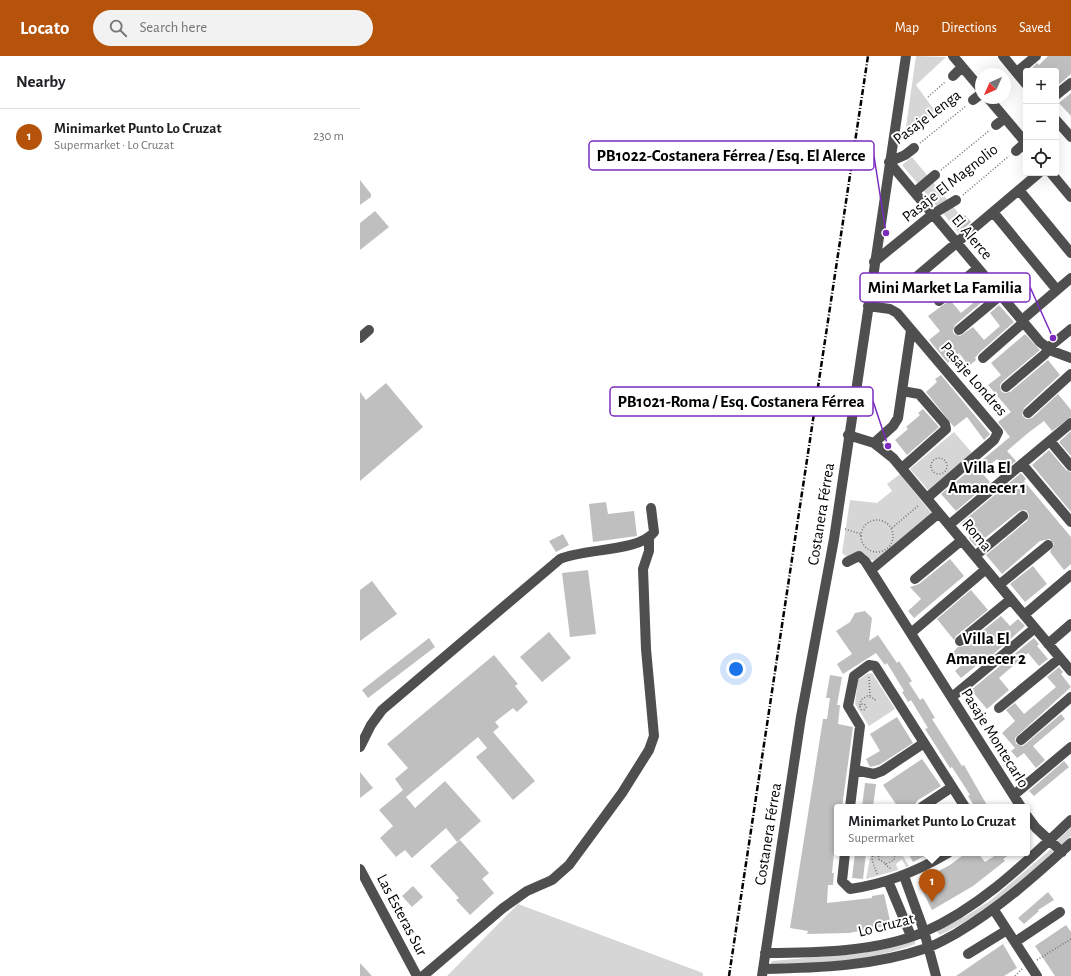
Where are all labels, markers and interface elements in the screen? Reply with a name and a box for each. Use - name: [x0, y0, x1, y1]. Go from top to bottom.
- search box: [93, 10, 373, 46]
- icon: search: [107, 17, 129, 39]
- text: Locato: [20, 19, 69, 38]
- text: Search here: [139, 20, 207, 35]
- text: Map: [895, 21, 919, 35]
- text: Directions: [941, 21, 997, 35]
- text: Saved: [1019, 21, 1051, 35]
- north arrow: [975, 68, 1011, 104]
- map controls: [1023, 68, 1059, 176]
- button: +: [1023, 68, 1059, 104]
- text: Nearby: [16, 73, 66, 90]
- street label: Pasaje Lenga: [890, 87, 964, 148]
- button: −: [1023, 104, 1059, 140]
- text: Minimarket Punto Lo Cruzat: [54, 121, 221, 136]
- text: 1: [27, 130, 31, 143]
- text: 230 m: [313, 130, 344, 143]
- text: Supermarket · Lo Cruzat: [54, 139, 174, 152]
- button: locate: [1023, 140, 1059, 176]
- callout: PB1022-Costanera Férrea / Esq. El Alerce: [589, 141, 874, 170]
- street label: Pasaje El Magnolio: [899, 141, 1002, 226]
- text: PB1022-Costanera Férrea / Esq. El Alerce: [596, 147, 866, 164]
- street label: El Alerce: [949, 211, 995, 263]
- callout: Mini Market La Familia: [860, 273, 1030, 302]
- text: Mini Market La Familia: [868, 279, 1022, 296]
- street label: Pasaje Londres: [937, 339, 1010, 420]
- callout: PB1021-Roma / Esq. Costanera Férrea: [610, 387, 873, 416]
- text: PB1021-Roma / Esq. Costanera Férrea: [617, 393, 865, 410]
- district label: Villa El Amanecer 1: [948, 459, 1026, 496]
- street label: Costanera Férrea: [805, 462, 837, 566]
- street label: Roma: [959, 516, 995, 554]
- district label: Villa El Amanecer 2: [946, 630, 1026, 667]
- your location: [726, 659, 746, 679]
- street label: Pasaje Montecarlo: [957, 686, 1032, 791]
- street label: Costanera Férrea: [752, 782, 784, 886]
- popup: [834, 804, 1030, 856]
- text: Minimarket Punto Lo Cruzat: [848, 814, 1016, 829]
- text: Supermarket: [848, 832, 914, 845]
- pin: 1: [919, 869, 945, 902]
- street label: Las Esteras Sur: [374, 871, 431, 959]
- street label: Lo Cruzat: [856, 910, 916, 940]

